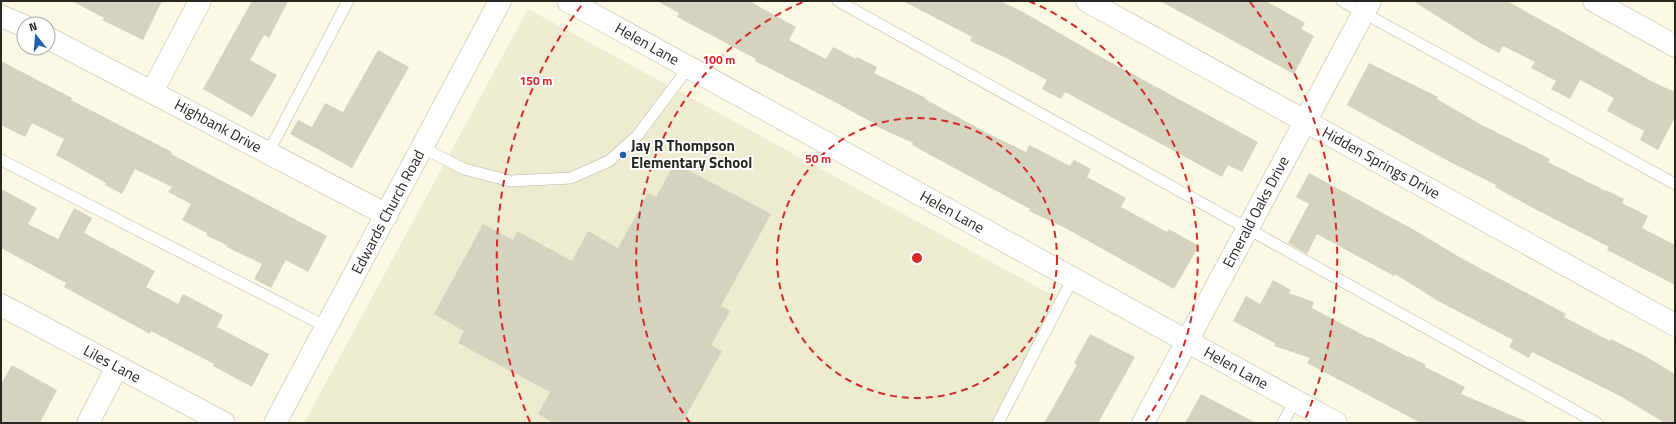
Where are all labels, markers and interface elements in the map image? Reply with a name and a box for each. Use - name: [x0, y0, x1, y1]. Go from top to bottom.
- north arrow: [16, 16, 56, 56]
- street label: Helen Lane: [611, 16, 684, 71]
- text: N: [27, 18, 39, 35]
- text: 100 m: [703, 50, 735, 69]
- text: 150 m: [520, 71, 552, 90]
- street label: Highbank Drive: [170, 93, 266, 158]
- street label: Hidden Springs Drive: [1318, 121, 1444, 205]
- place label: Jay R Thompson Elementary School: [631, 134, 752, 174]
- street label: Edwards Church Road: [345, 146, 430, 278]
- text: 50 m: [805, 149, 831, 168]
- marker: Jay R Thompson Elementary School: [618, 150, 628, 160]
- street label: Emerald Oaks Drive: [1216, 152, 1295, 272]
- street label: Helen Lane: [916, 184, 989, 239]
- centre of rings: [910, 251, 924, 265]
- street label: Liles Lane: [79, 339, 145, 388]
- street label: Helen Lane: [1200, 340, 1273, 395]

